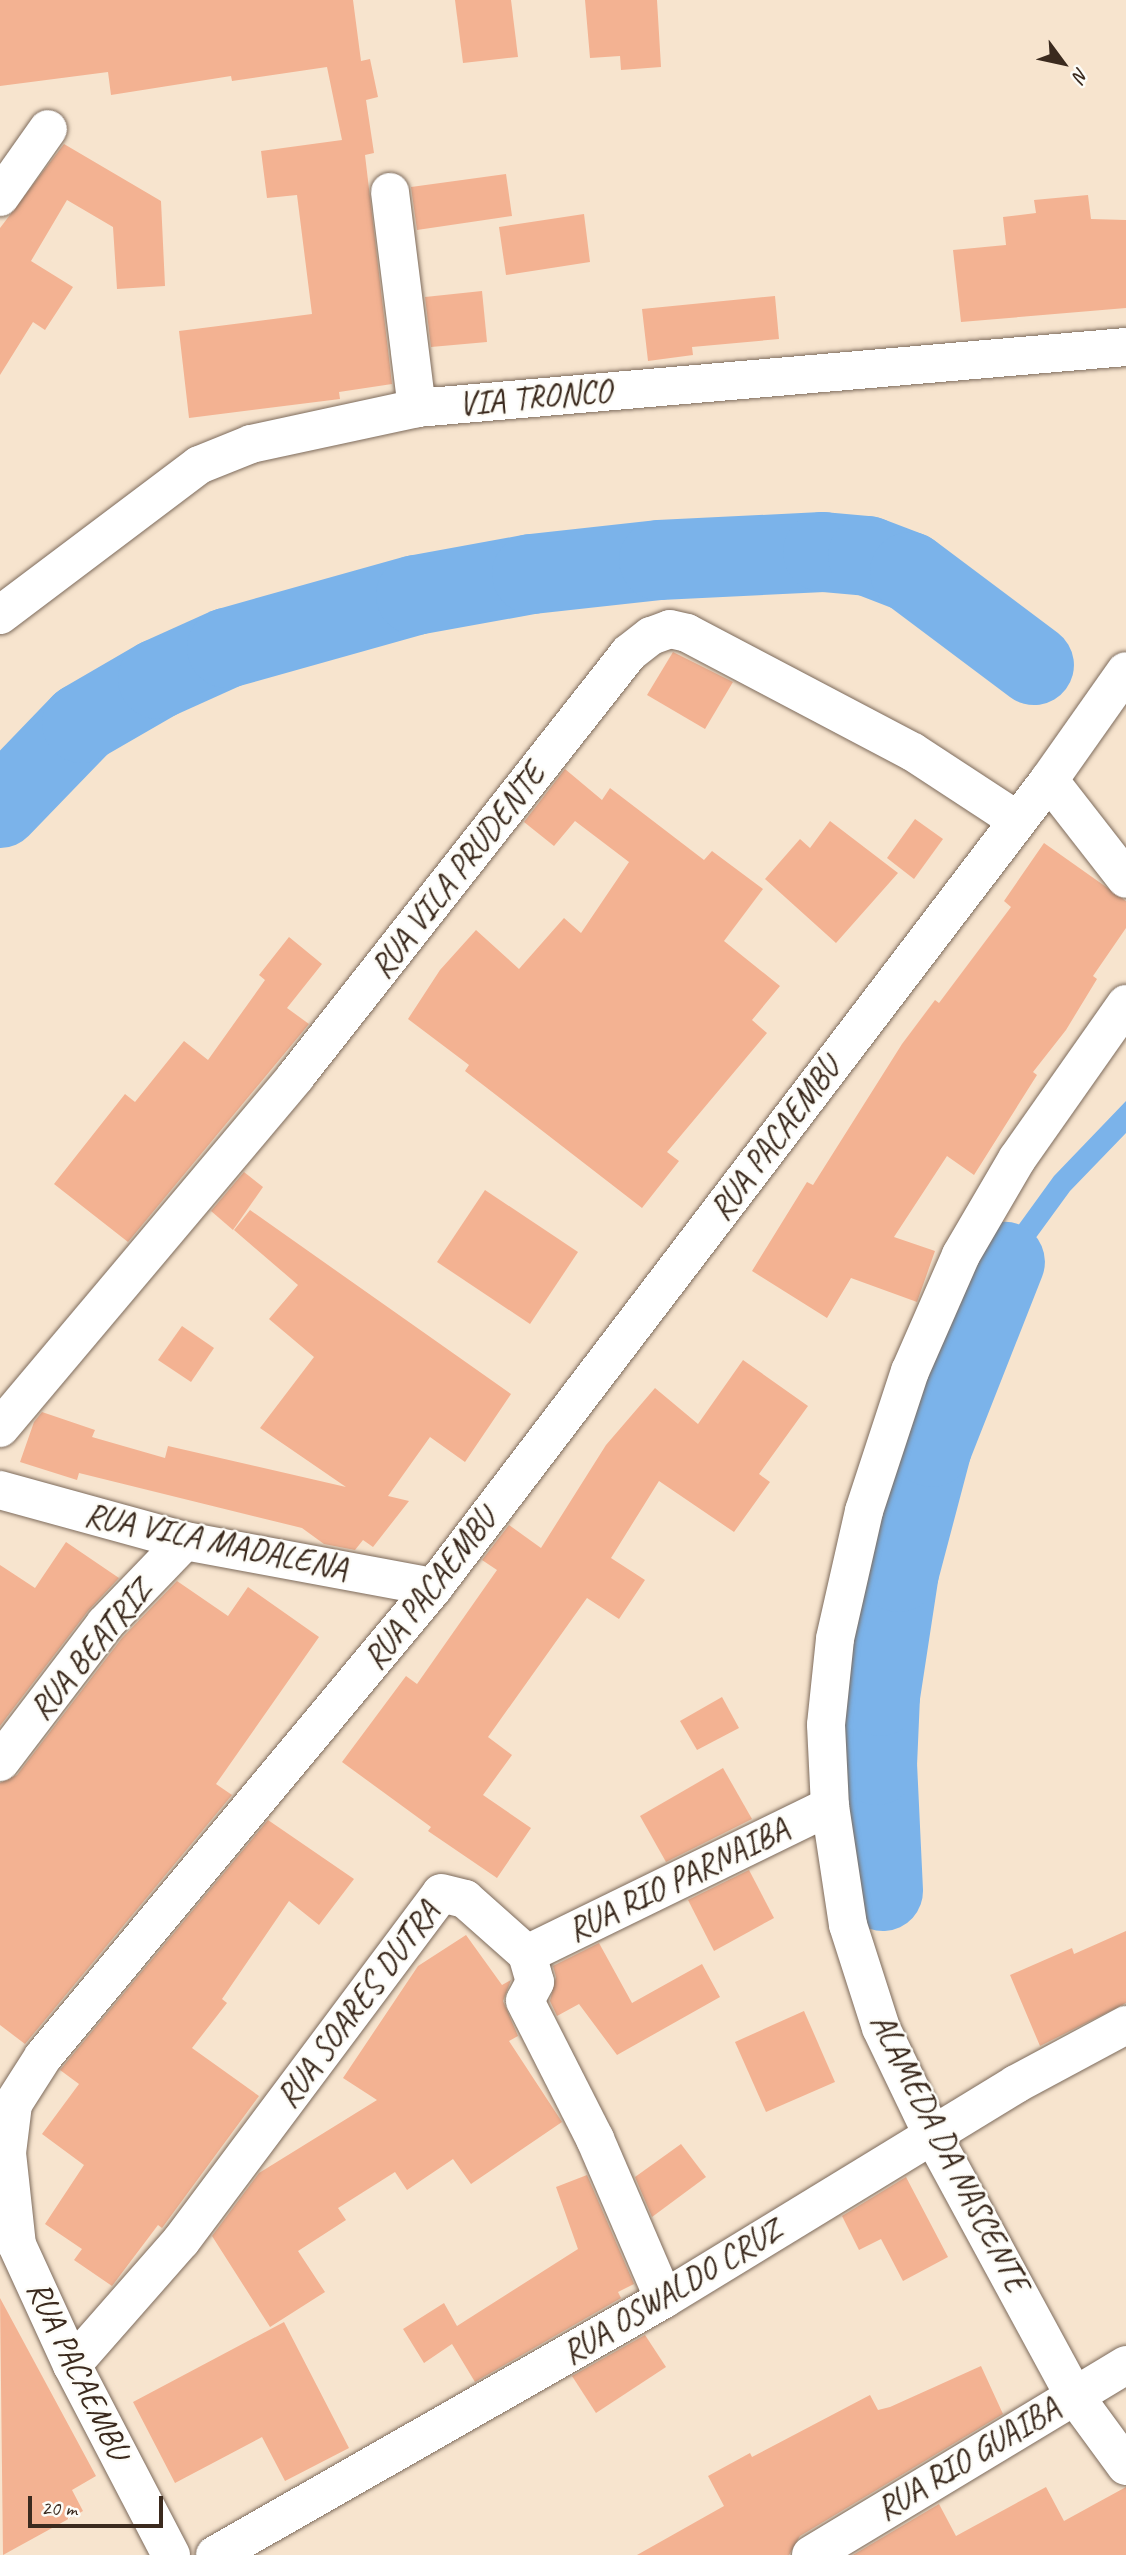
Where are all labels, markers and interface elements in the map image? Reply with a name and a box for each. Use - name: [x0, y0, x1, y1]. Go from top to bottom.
- north arrow: [1028, 28, 1098, 98]
- text: N: [1067, 63, 1094, 86]
- street label: VIA TRONCO: [458, 372, 612, 424]
- street label: RUA VILA PRUDENTE: [362, 756, 554, 986]
- street label: RUA PACAEMBU: [701, 1050, 849, 1228]
- street label: RUA VILA MADALENA: [81, 1495, 351, 1589]
- street label: RUA PACAEMBU: [355, 1501, 505, 1677]
- street label: RUA BEATRIZ: [21, 1572, 161, 1728]
- street label: RUA RIO PARNAIBA: [561, 1809, 795, 1951]
- street label: RUA SOARES DUTRA: [268, 1894, 448, 2116]
- street label: ALAMEDA DA NASCENTE: [861, 2006, 1037, 2300]
- street label: RUA OSWALDO CRUZ: [554, 2210, 790, 2374]
- street label: RUA PACAEMBU: [18, 2275, 138, 2465]
- street label: RUA RIO GUAIBA: [869, 2389, 1067, 2529]
- scale bar: [32, 2482, 166, 2526]
- text: 20 m: [41, 2495, 77, 2521]

